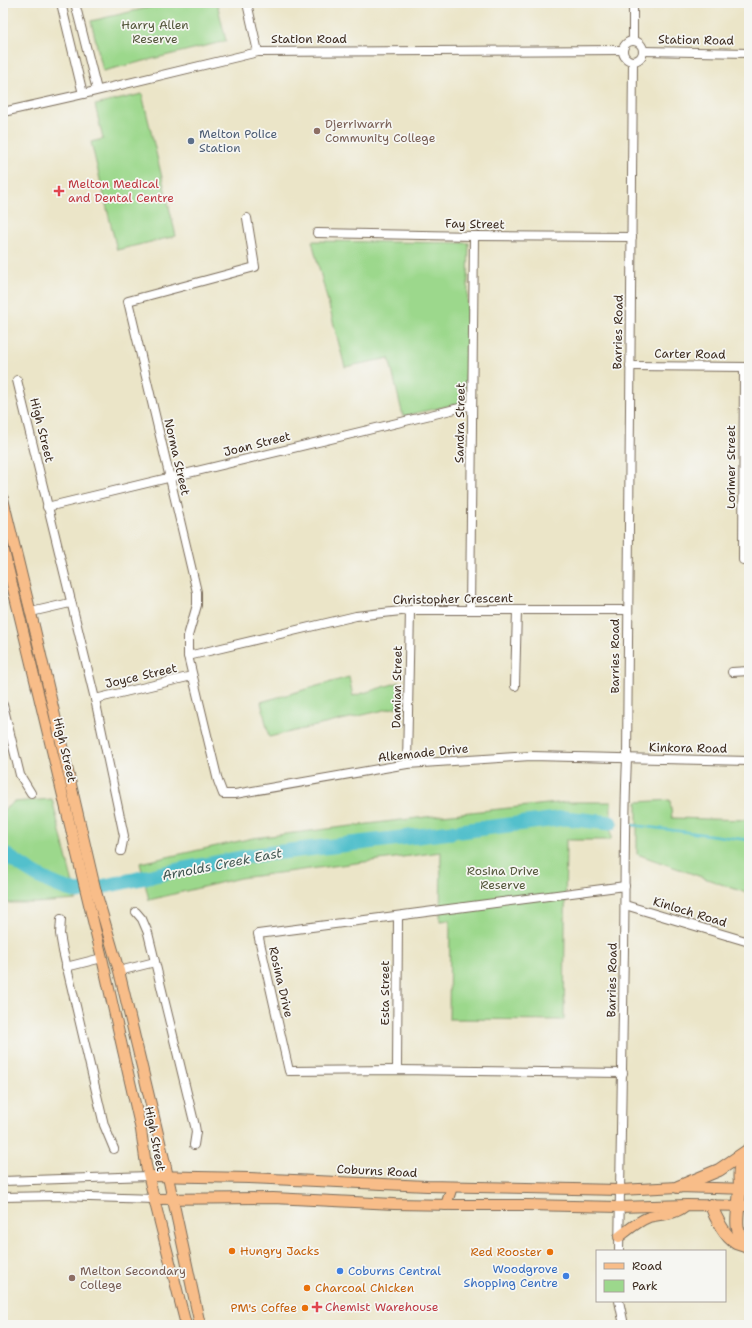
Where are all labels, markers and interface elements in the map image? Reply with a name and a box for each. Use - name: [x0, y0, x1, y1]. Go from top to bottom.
- park label: Harry Allen Reserve: [121, 17, 189, 47]
- street label: Station Road: [271, 31, 347, 47]
- street label: Station Road: [658, 31, 734, 49]
- place label: Djerriwarrh Community College: [325, 116, 436, 146]
- place label: Melton Police Station: [199, 126, 278, 156]
- marker: Djerriwarrh Community College: [312, 126, 322, 136]
- marker: Melton Police Station: [186, 136, 196, 146]
- place label: Melton Medical and Dental Centre: [68, 176, 174, 206]
- marker: Melton Medical and Dental Centre: [53, 185, 65, 197]
- street label: Fay Street: [445, 215, 505, 233]
- street label: Barries Road: [609, 294, 627, 370]
- street label: Carter Road: [654, 345, 726, 363]
- street label: Sandra Street: [451, 383, 469, 463]
- street label: High Street: [26, 396, 58, 464]
- street label: Norma Street: [160, 417, 194, 497]
- street label: Lorimer Street: [723, 425, 739, 509]
- street label: Joan Street: [222, 428, 292, 460]
- street label: Christopher Crescent: [393, 590, 513, 608]
- street label: Barries Road: [607, 618, 623, 693]
- street label: Damian Street: [388, 645, 406, 729]
- street label: Joyce Street: [104, 660, 178, 692]
- street label: High Street: [50, 716, 80, 784]
- street label: Kinkora Road: [649, 739, 728, 757]
- street label: Alkemade Drive: [377, 740, 469, 766]
- water label: Arnolds Creek East: [161, 844, 284, 884]
- park label: Rosina Drive Reserve: [467, 863, 539, 893]
- street label: Kinloch Road: [651, 893, 729, 931]
- street label: Barries Road: [603, 942, 621, 1018]
- street label: Rosina Drive: [265, 945, 297, 1019]
- street label: Esta Street: [377, 961, 393, 1025]
- street label: High Street: [141, 1105, 169, 1173]
- street label: Coburns Road: [336, 1161, 418, 1181]
- place label: Hungry Jacks: [240, 1243, 319, 1259]
- place label: Red Rooster: [470, 1244, 542, 1260]
- marker: Hungry Jacks: [227, 1246, 237, 1256]
- marker: Red Rooster: [545, 1247, 555, 1257]
- legend: [596, 1250, 726, 1302]
- text: Road: [632, 1258, 663, 1274]
- place label: Woodgrove Shopping Centre: [464, 1261, 558, 1291]
- place label: Melton Secondary College: [80, 1263, 186, 1293]
- place label: Coburns Central: [348, 1263, 441, 1279]
- marker: Coburns Central: [335, 1266, 345, 1276]
- marker: Woodgrove Shopping Centre: [561, 1271, 571, 1281]
- marker: Melton Secondary College: [67, 1273, 77, 1283]
- text: Park: [632, 1278, 658, 1294]
- place label: Charcoal Chicken: [315, 1280, 414, 1296]
- marker: Charcoal Chicken: [302, 1283, 312, 1293]
- place label: Chemist Warehouse: [325, 1299, 439, 1315]
- place label: PM's Coffee: [230, 1300, 297, 1316]
- marker: Chemist Warehouse: [312, 1302, 322, 1312]
- marker: PM's Coffee: [300, 1303, 310, 1313]

